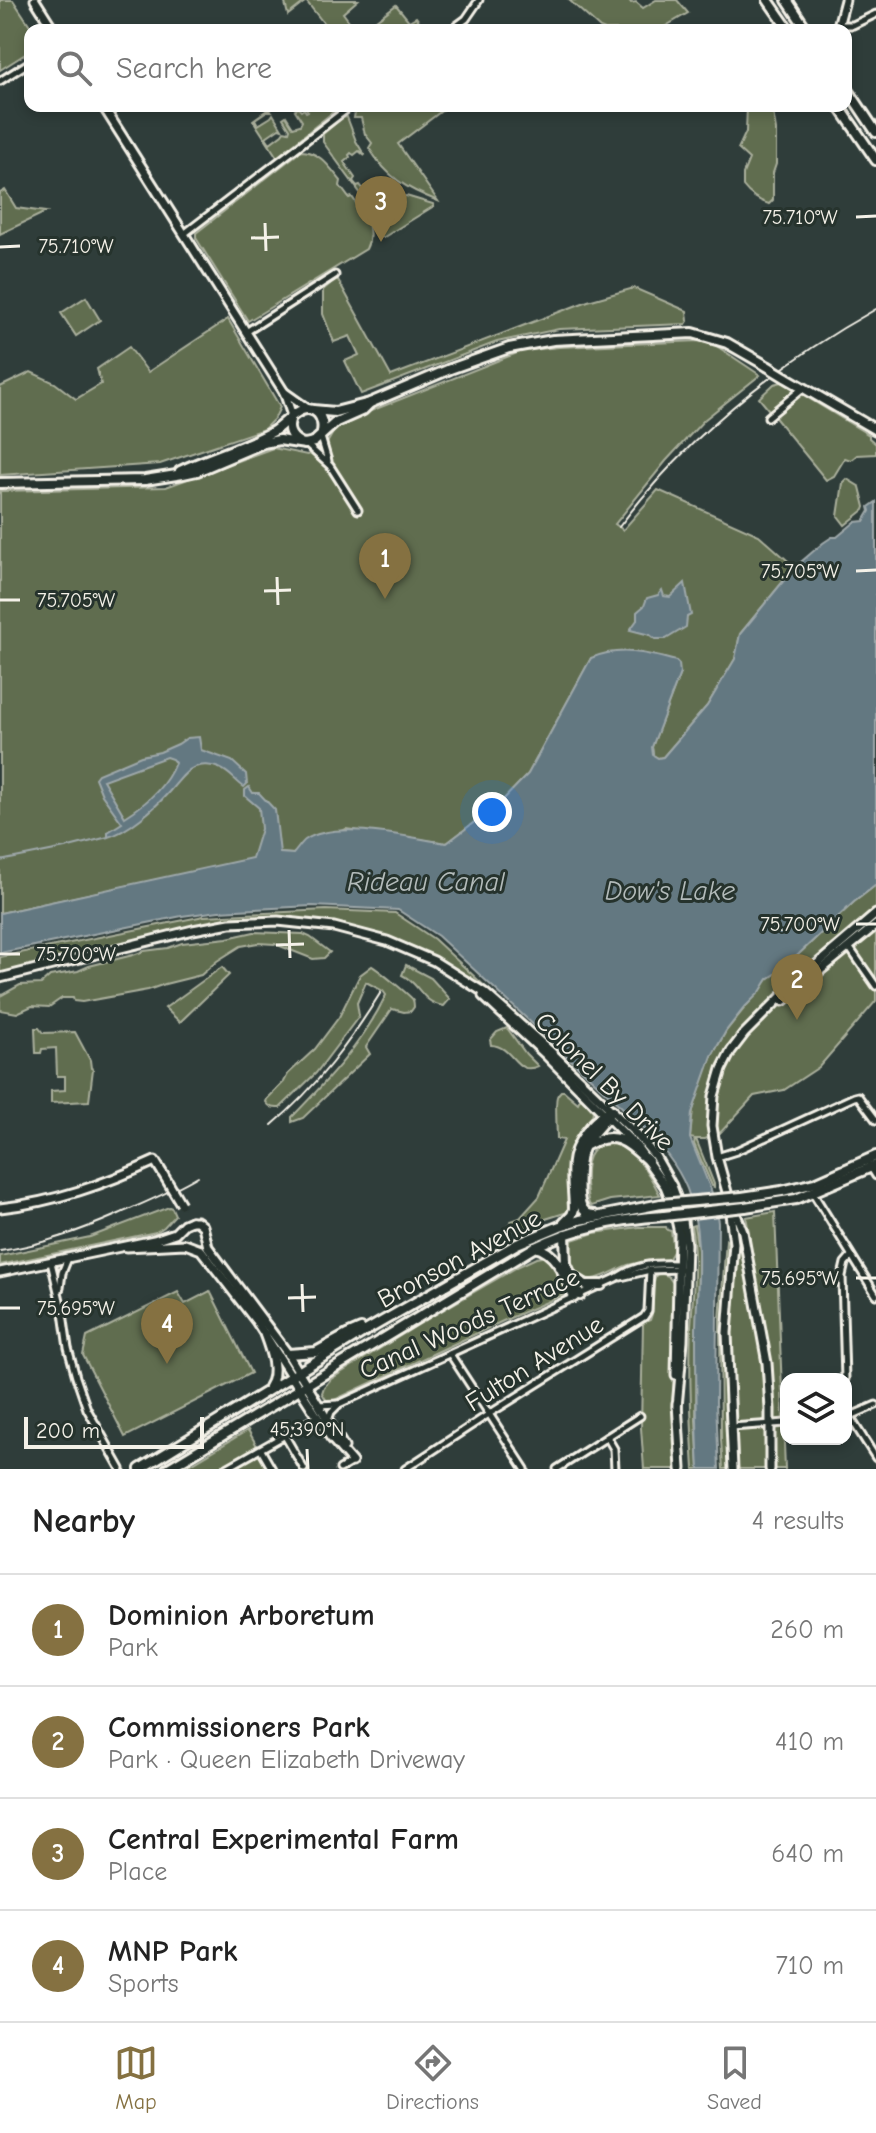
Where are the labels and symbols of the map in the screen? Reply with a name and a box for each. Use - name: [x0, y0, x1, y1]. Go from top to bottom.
- pin: 3: [355, 176, 407, 242]
- text: 75.710°W: [762, 206, 838, 229]
- text: 75.710°W: [38, 235, 114, 258]
- pin: 1: [359, 533, 411, 599]
- text: 75.705°W: [761, 560, 840, 583]
- text: 75.705°W: [37, 589, 116, 612]
- your location: [472, 792, 512, 832]
- water label: Rideau Canal: [347, 866, 506, 898]
- water label: Dow's Lake: [605, 875, 735, 907]
- text: 75.700°W: [760, 913, 840, 936]
- text: 75.700°W: [36, 943, 116, 966]
- pin: 2: [771, 954, 823, 1020]
- street label: Colonel By Drive: [529, 1006, 680, 1157]
- street label: Bronson Avenue: [373, 1203, 546, 1315]
- street label: Canal Woods Terrace: [355, 1262, 584, 1386]
- text: 75.695°W: [761, 1267, 840, 1290]
- text: 75.695°W: [37, 1297, 116, 1320]
- pin: 4: [141, 1298, 193, 1364]
- street label: Fulton Avenue: [460, 1310, 609, 1418]
- scale bar: [24, 1413, 204, 1449]
- text: 45.390°N: [270, 1418, 344, 1441]

